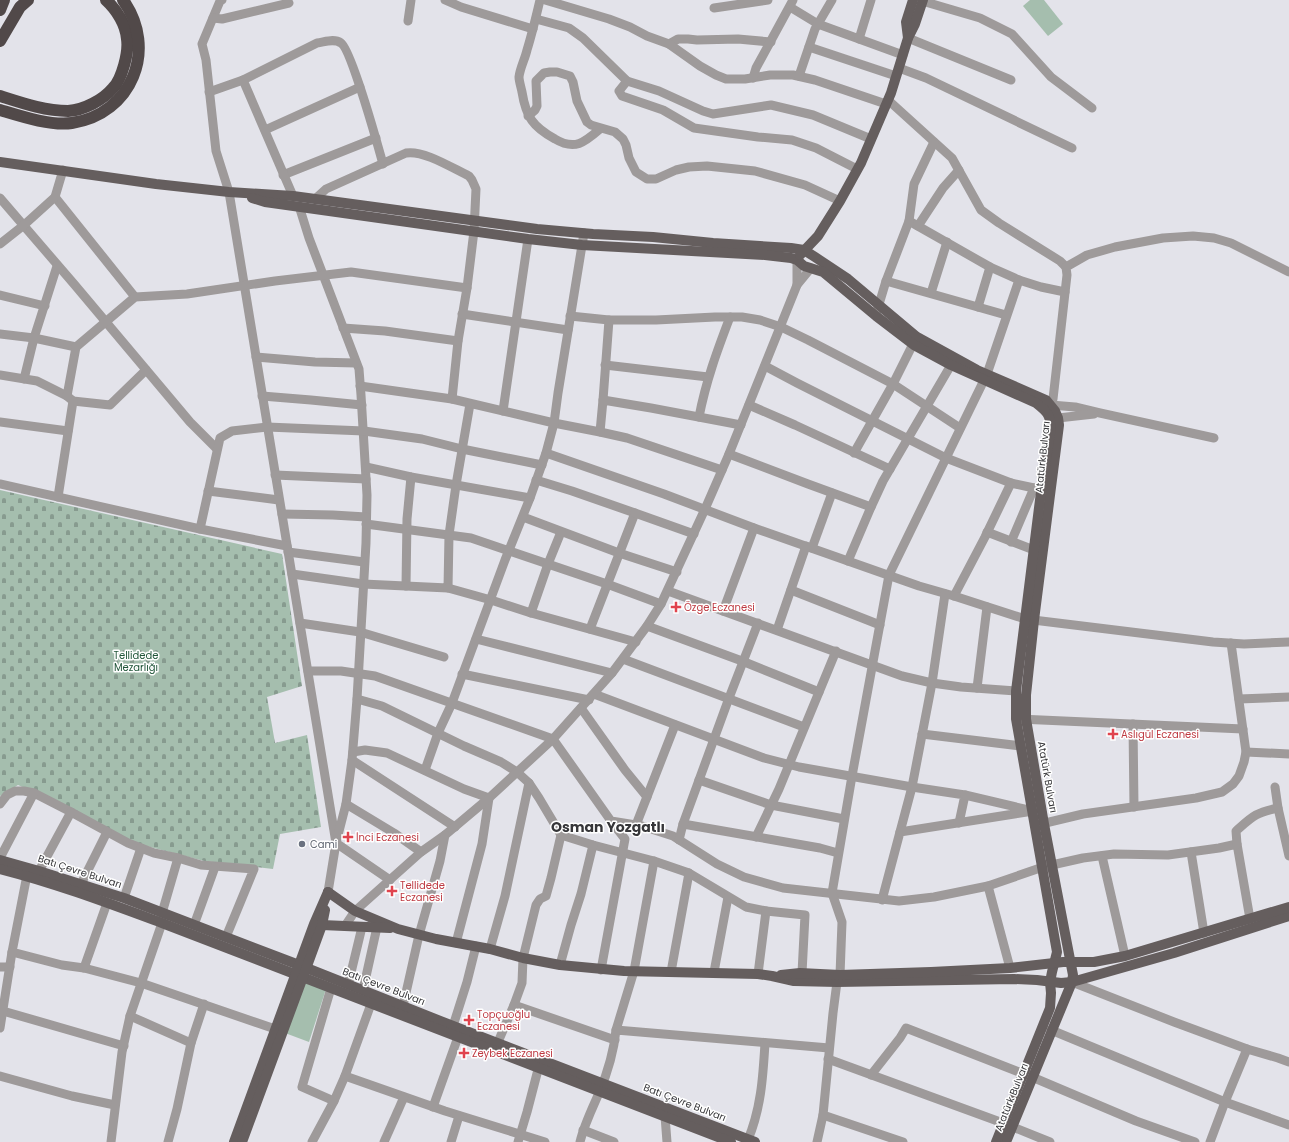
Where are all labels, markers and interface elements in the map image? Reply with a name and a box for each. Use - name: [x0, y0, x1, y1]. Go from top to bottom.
- street label: Atatürk Bulvarı: [1031, 420, 1054, 494]
- place label: Özge Eczanesi: [684, 600, 755, 615]
- marker: Özge Eczanesi: [671, 602, 681, 612]
- park label: Tellidede Mezarlığı: [114, 648, 158, 675]
- place label: Aslıgül Eczanesi: [1121, 727, 1199, 742]
- marker: Aslıgül Eczanesi: [1108, 729, 1118, 739]
- street label: Atatürk Bulvarı: [1034, 740, 1061, 814]
- district label: Osman Yozgatlı: [551, 817, 665, 837]
- place label: İnci Eczanesi: [356, 830, 419, 845]
- marker: İnci Eczanesi: [343, 832, 353, 842]
- place label: Cami: [310, 837, 337, 852]
- marker: Cami: [297, 839, 307, 849]
- street label: Batı Çevre Bulvarı: [36, 851, 124, 892]
- place label: Tellidede Eczanesi: [400, 878, 445, 905]
- marker: Tellidede Eczanesi: [387, 886, 397, 896]
- street label: Batı Çevre Bulvarı: [340, 964, 427, 1009]
- place label: Topçuoğlu Eczanesi: [477, 1007, 530, 1034]
- marker: Topçuoğlu Eczanesi: [464, 1015, 474, 1025]
- place label: Zeybek Eczanesi: [472, 1046, 553, 1061]
- marker: Zeybek Eczanesi: [459, 1048, 469, 1058]
- street label: Atatürk Bulvarı: [991, 1061, 1032, 1134]
- street label: Batı Çevre Bulvarı: [641, 1080, 728, 1125]

